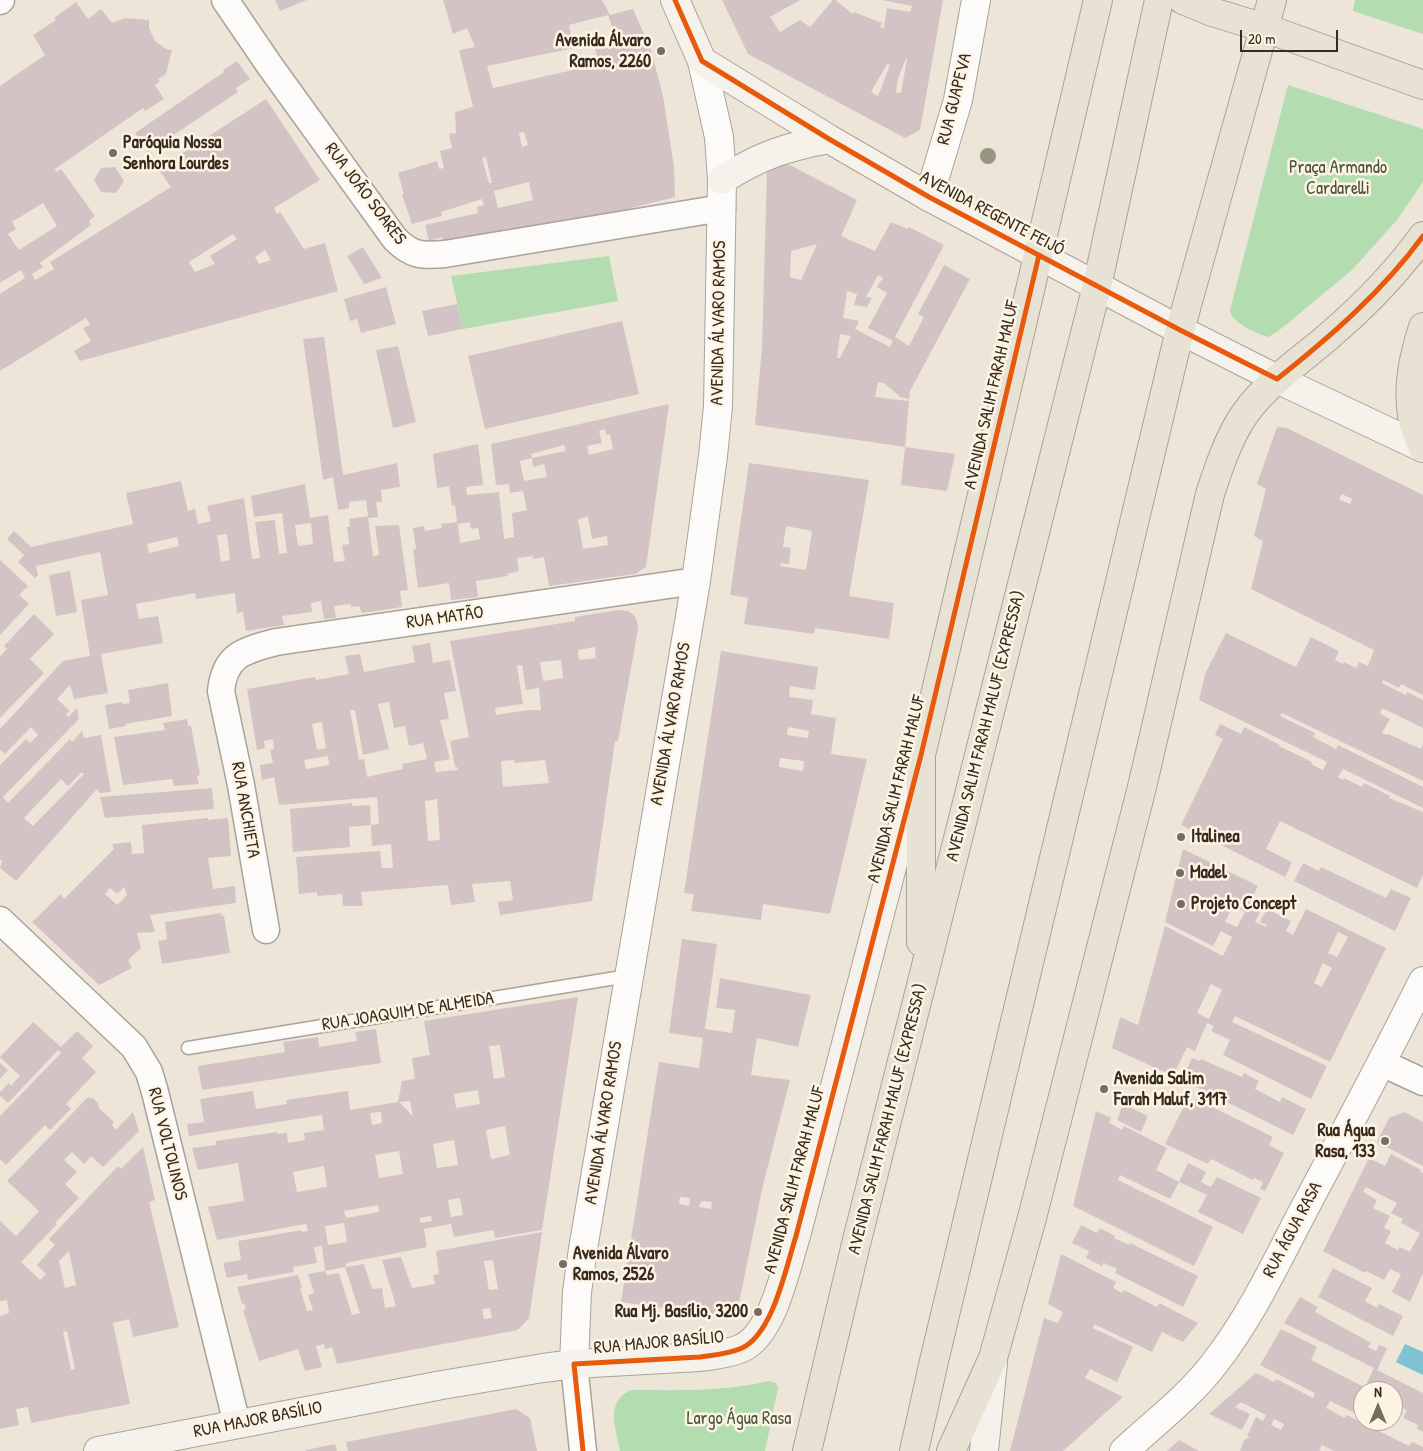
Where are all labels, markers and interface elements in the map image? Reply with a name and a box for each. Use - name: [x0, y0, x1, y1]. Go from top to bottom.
- scale bar: [1243, 20, 1340, 52]
- text: 20 m: [1248, 28, 1275, 49]
- place label: Avenida Álvaro Ramos, 2260: [555, 30, 651, 72]
- marker: Avenida Álvaro Ramos, 2260: [655, 45, 667, 57]
- street label: RUA GUAPEVA: [933, 51, 977, 147]
- place label: Paróquia Nossa Senhora Lourdes: [123, 132, 229, 174]
- street label: RUA JOÃO SOARES: [320, 139, 410, 249]
- marker: Paróquia Nossa Senhora Lourdes: [107, 147, 119, 159]
- park label: Praça Armando Cardarelli: [1289, 157, 1387, 200]
- street label: AVENIDA REGENTE FEIJÓ: [916, 167, 1068, 261]
- street label: AVENIDA ÁLVARO RAMOS: [707, 240, 731, 406]
- street label: AVENIDA SALIM FARAH MALUF: [960, 299, 1024, 491]
- street label: AVENIDA SALIM FARAH MALUF (EXPRESSA): [942, 588, 1030, 864]
- street label: RUA MATÃO: [405, 602, 485, 634]
- street label: AVENIDA ÁLVARO RAMOS: [646, 641, 696, 807]
- street label: AVENIDA SALIM FARAH MALUF: [863, 693, 931, 885]
- street label: RUA ANCHIETA: [226, 760, 264, 860]
- place label: Italinea: [1191, 826, 1240, 848]
- marker: Italinea: [1175, 831, 1187, 843]
- place label: Madel: [1190, 862, 1227, 884]
- marker: Madel: [1174, 867, 1186, 879]
- place label: Projeto Concept: [1191, 893, 1296, 915]
- marker: Projeto Concept: [1175, 898, 1187, 910]
- street label: AVENIDA SALIM FARAH MALUF (EXPRESSA): [844, 981, 932, 1257]
- street label: RUA JOAQUIM DE ALMEIDA: [321, 988, 495, 1036]
- street label: AVENIDA ÁLVARO RAMOS: [580, 1040, 628, 1206]
- place label: Avenida Salim Farah Maluf, 3117: [1114, 1068, 1228, 1110]
- marker: Avenida Salim Farah Maluf, 3117: [1098, 1083, 1110, 1095]
- street label: AVENIDA SALIM FARAH MALUF: [760, 1084, 830, 1276]
- street label: RUA VOLTOLINOS: [143, 1086, 191, 1202]
- place label: Rua Água Rasa, 133: [1315, 1120, 1375, 1162]
- marker: Rua Água Rasa, 133: [1379, 1135, 1391, 1147]
- street label: RUA ÁGUA RASA: [1259, 1178, 1327, 1282]
- place label: Avenida Álvaro Ramos, 2526: [573, 1243, 669, 1286]
- marker: Avenida Álvaro Ramos, 2526: [557, 1258, 569, 1270]
- place label: Rua Mj. Basílio, 3200: [615, 1301, 748, 1323]
- marker: Rua Mj. Basílio, 3200: [752, 1306, 764, 1318]
- street label: RUA MAJOR BASÍLIO: [593, 1327, 725, 1359]
- north arrow: [1353, 1381, 1403, 1431]
- text: N: [1374, 1382, 1382, 1401]
- street label: RUA MAJOR BASÍLIO: [192, 1397, 324, 1443]
- park label: Largo Água Rasa: [687, 1408, 791, 1430]

